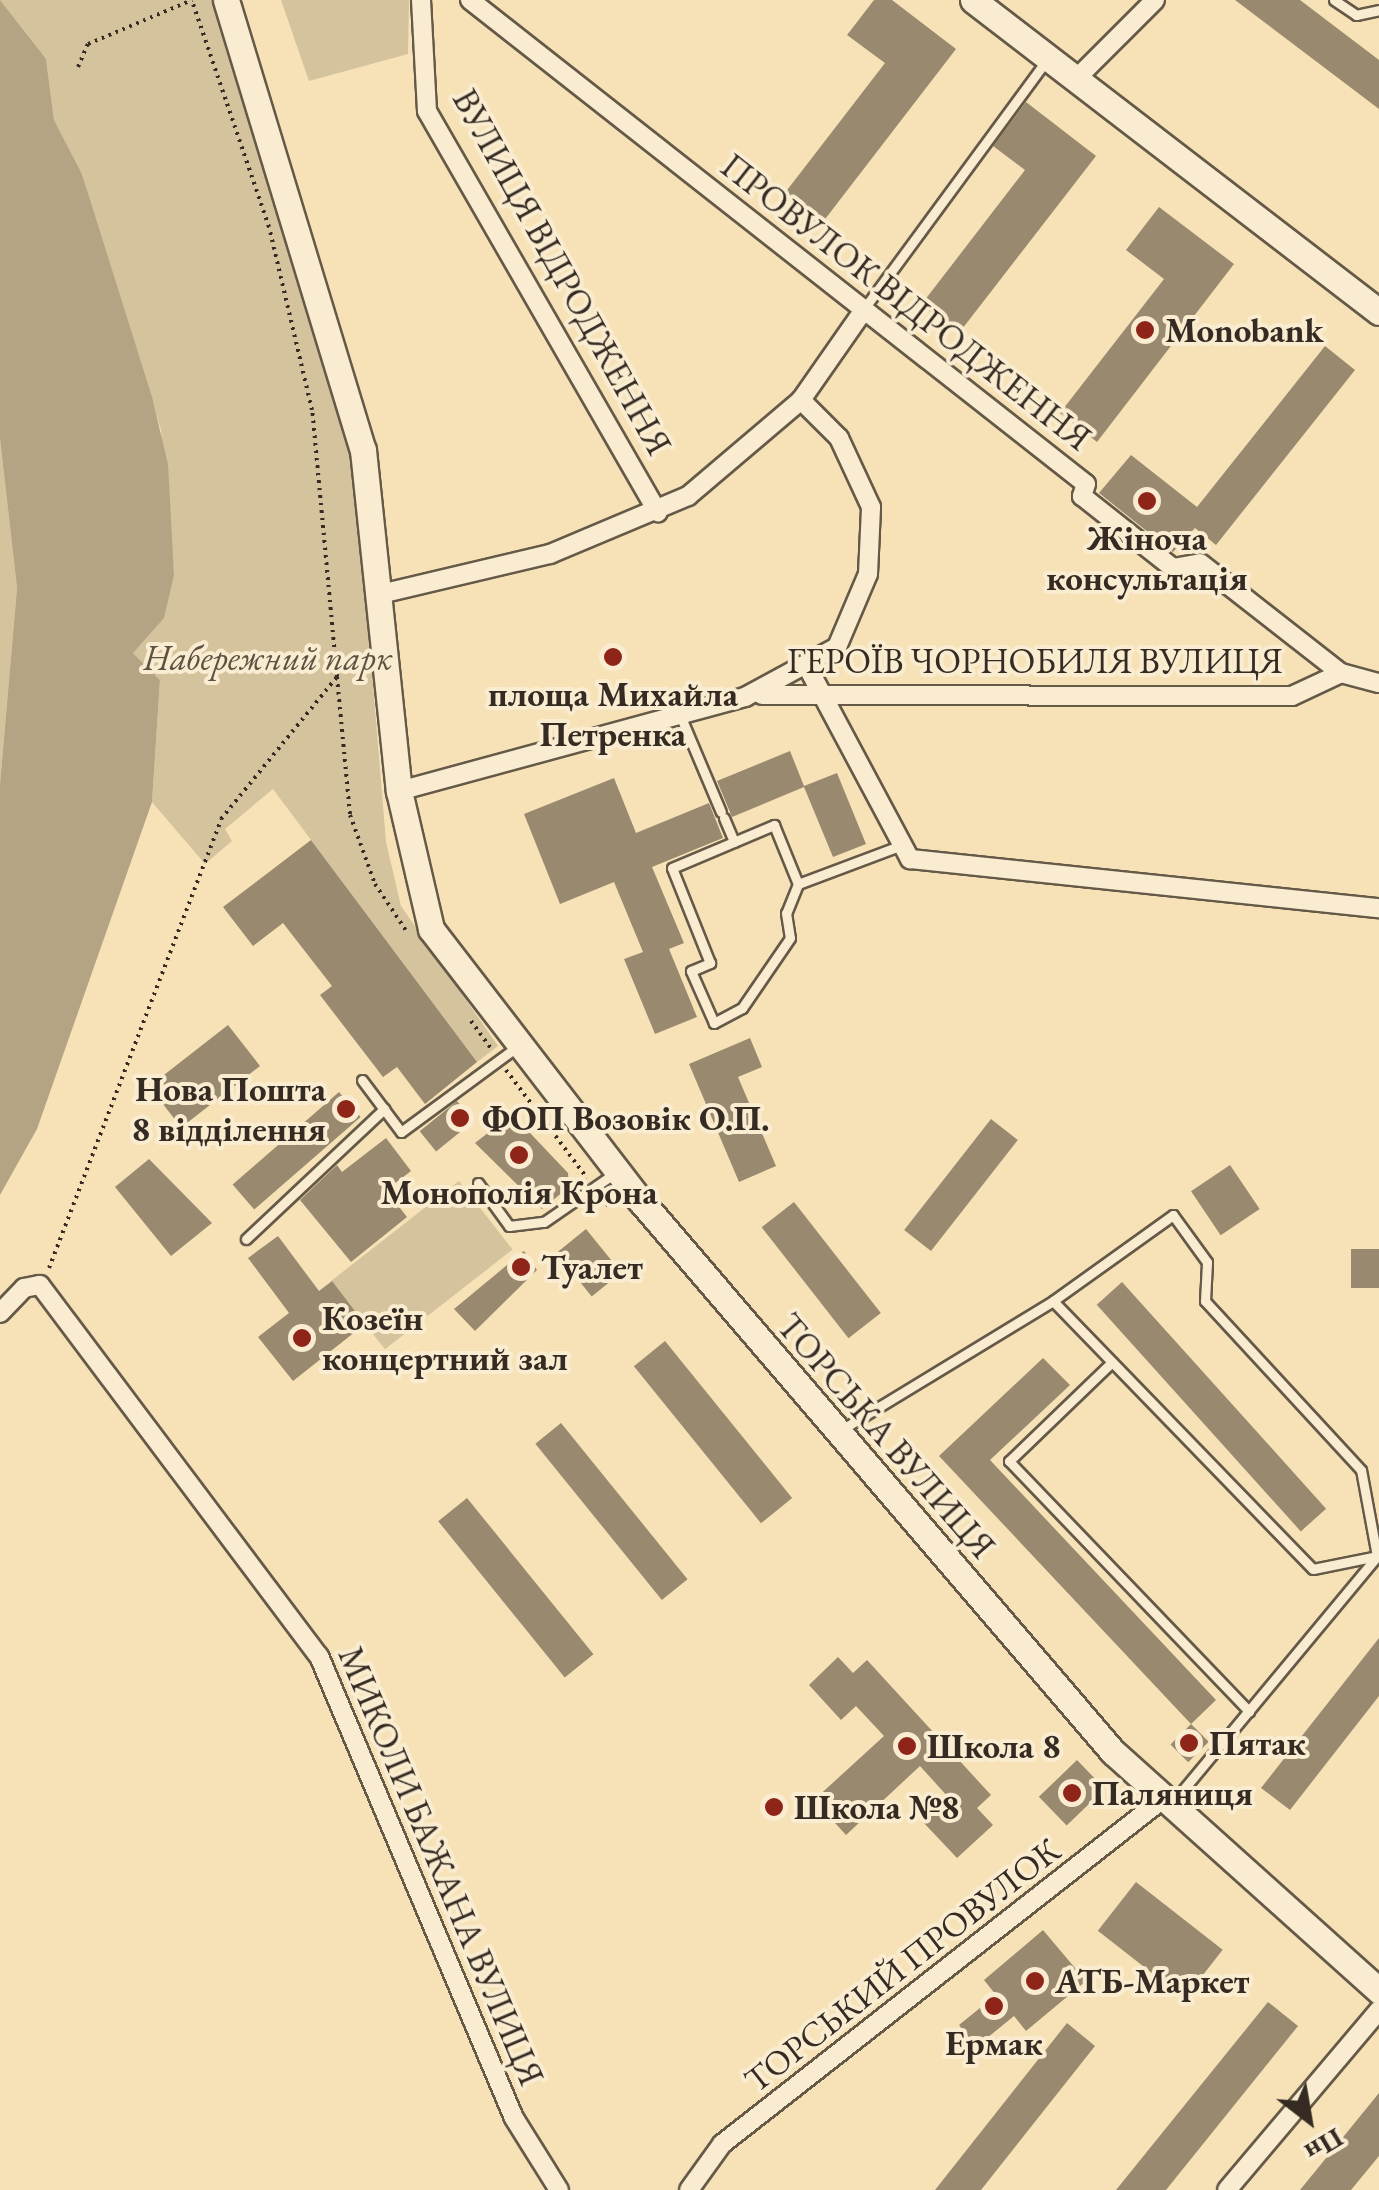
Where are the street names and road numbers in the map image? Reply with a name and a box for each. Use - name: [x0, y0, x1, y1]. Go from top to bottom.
- street label: ВУЛИЦЯ ВІДРОДЖЕННЯ: [444, 82, 680, 462]
- street label: ПРОВУЛОК ВІДРОДЖЕННЯ: [713, 145, 1099, 459]
- street label: ГЕРОЇВ ЧОРНОБИЛЯ ВУЛИЦЯ: [787, 640, 1283, 682]
- street label: ТОРСЬКА ВУЛИЦЯ: [768, 1305, 1004, 1567]
- street label: МИКОЛИ БАЖАНА ВУЛИЦЯ: [329, 1640, 553, 2092]
- street label: ТОРСЬКИЙ ПРОВУЛОК: [736, 1829, 1068, 2101]

